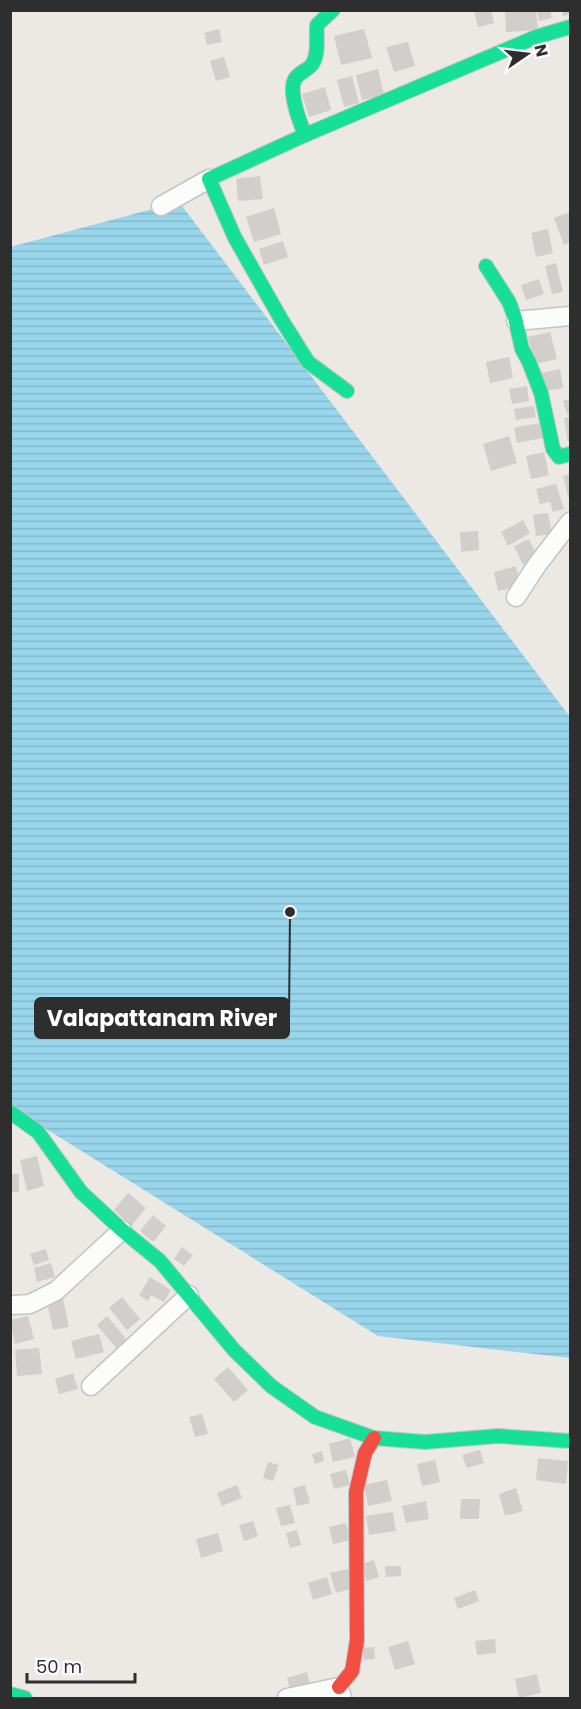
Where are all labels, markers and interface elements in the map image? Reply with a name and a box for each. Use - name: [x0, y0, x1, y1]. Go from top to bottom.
- north arrow: [497, 24, 557, 84]
- text: N: [528, 42, 554, 59]
- callout: Valapattanam River: [35, 998, 289, 1038]
- text: Valapattanam River: [47, 1003, 277, 1034]
- scale bar: [27, 1646, 135, 1684]
- text: 50 m: [36, 1654, 82, 1679]

